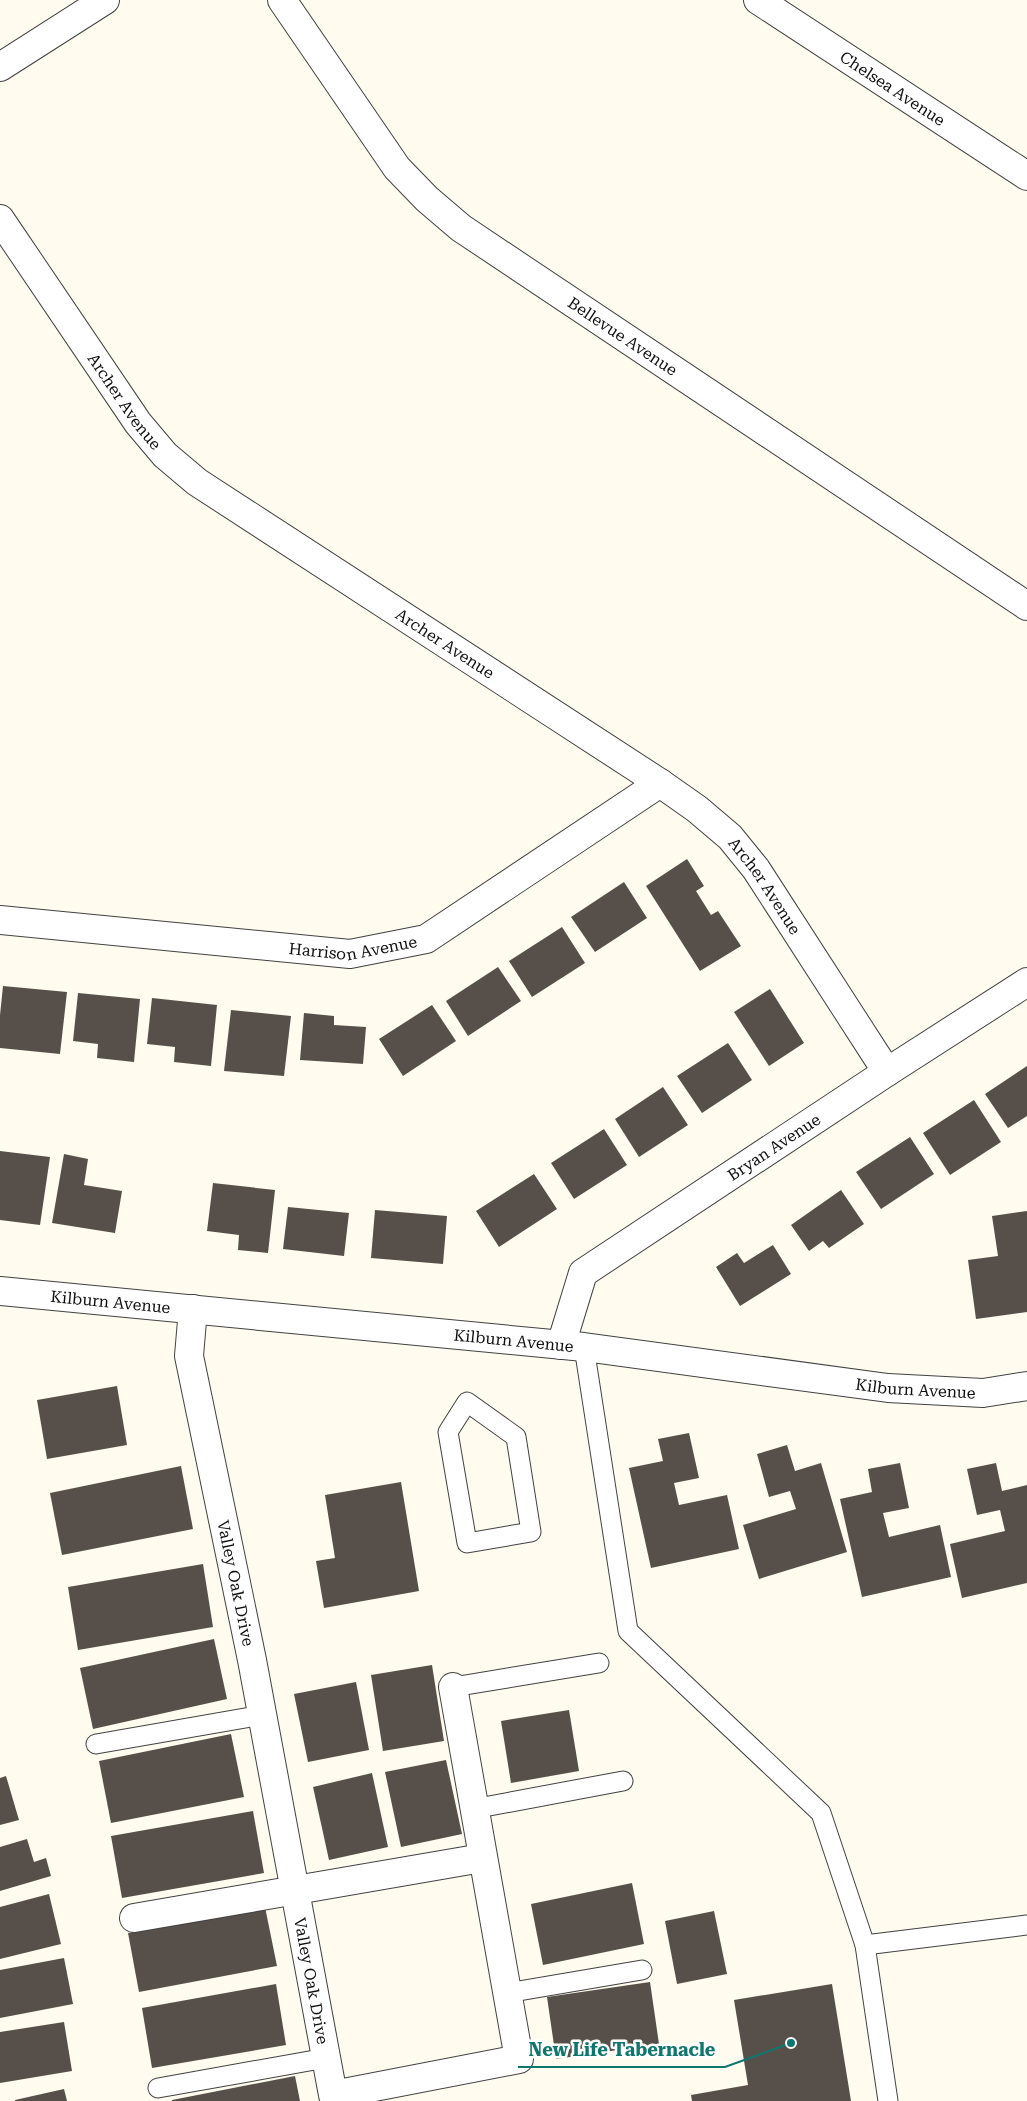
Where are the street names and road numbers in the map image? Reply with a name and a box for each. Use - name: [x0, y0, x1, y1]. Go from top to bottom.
- street label: Chelsea Avenue: [837, 47, 949, 130]
- street label: Bellevue Avenue: [564, 293, 681, 380]
- street label: Archer Avenue: [84, 350, 166, 453]
- street label: Archer Avenue: [392, 604, 498, 682]
- street label: Archer Avenue: [725, 834, 805, 938]
- street label: Harrison Avenue: [288, 931, 419, 964]
- street label: Bryan Avenue: [724, 1109, 824, 1184]
- street label: Kilburn Avenue: [50, 1286, 172, 1317]
- street label: Kilburn Avenue: [453, 1325, 575, 1355]
- street label: Kilburn Avenue: [854, 1374, 976, 1402]
- street label: Valley Oak Drive: [214, 1518, 258, 1648]
- street label: Valley Oak Drive: [291, 1916, 333, 2046]

